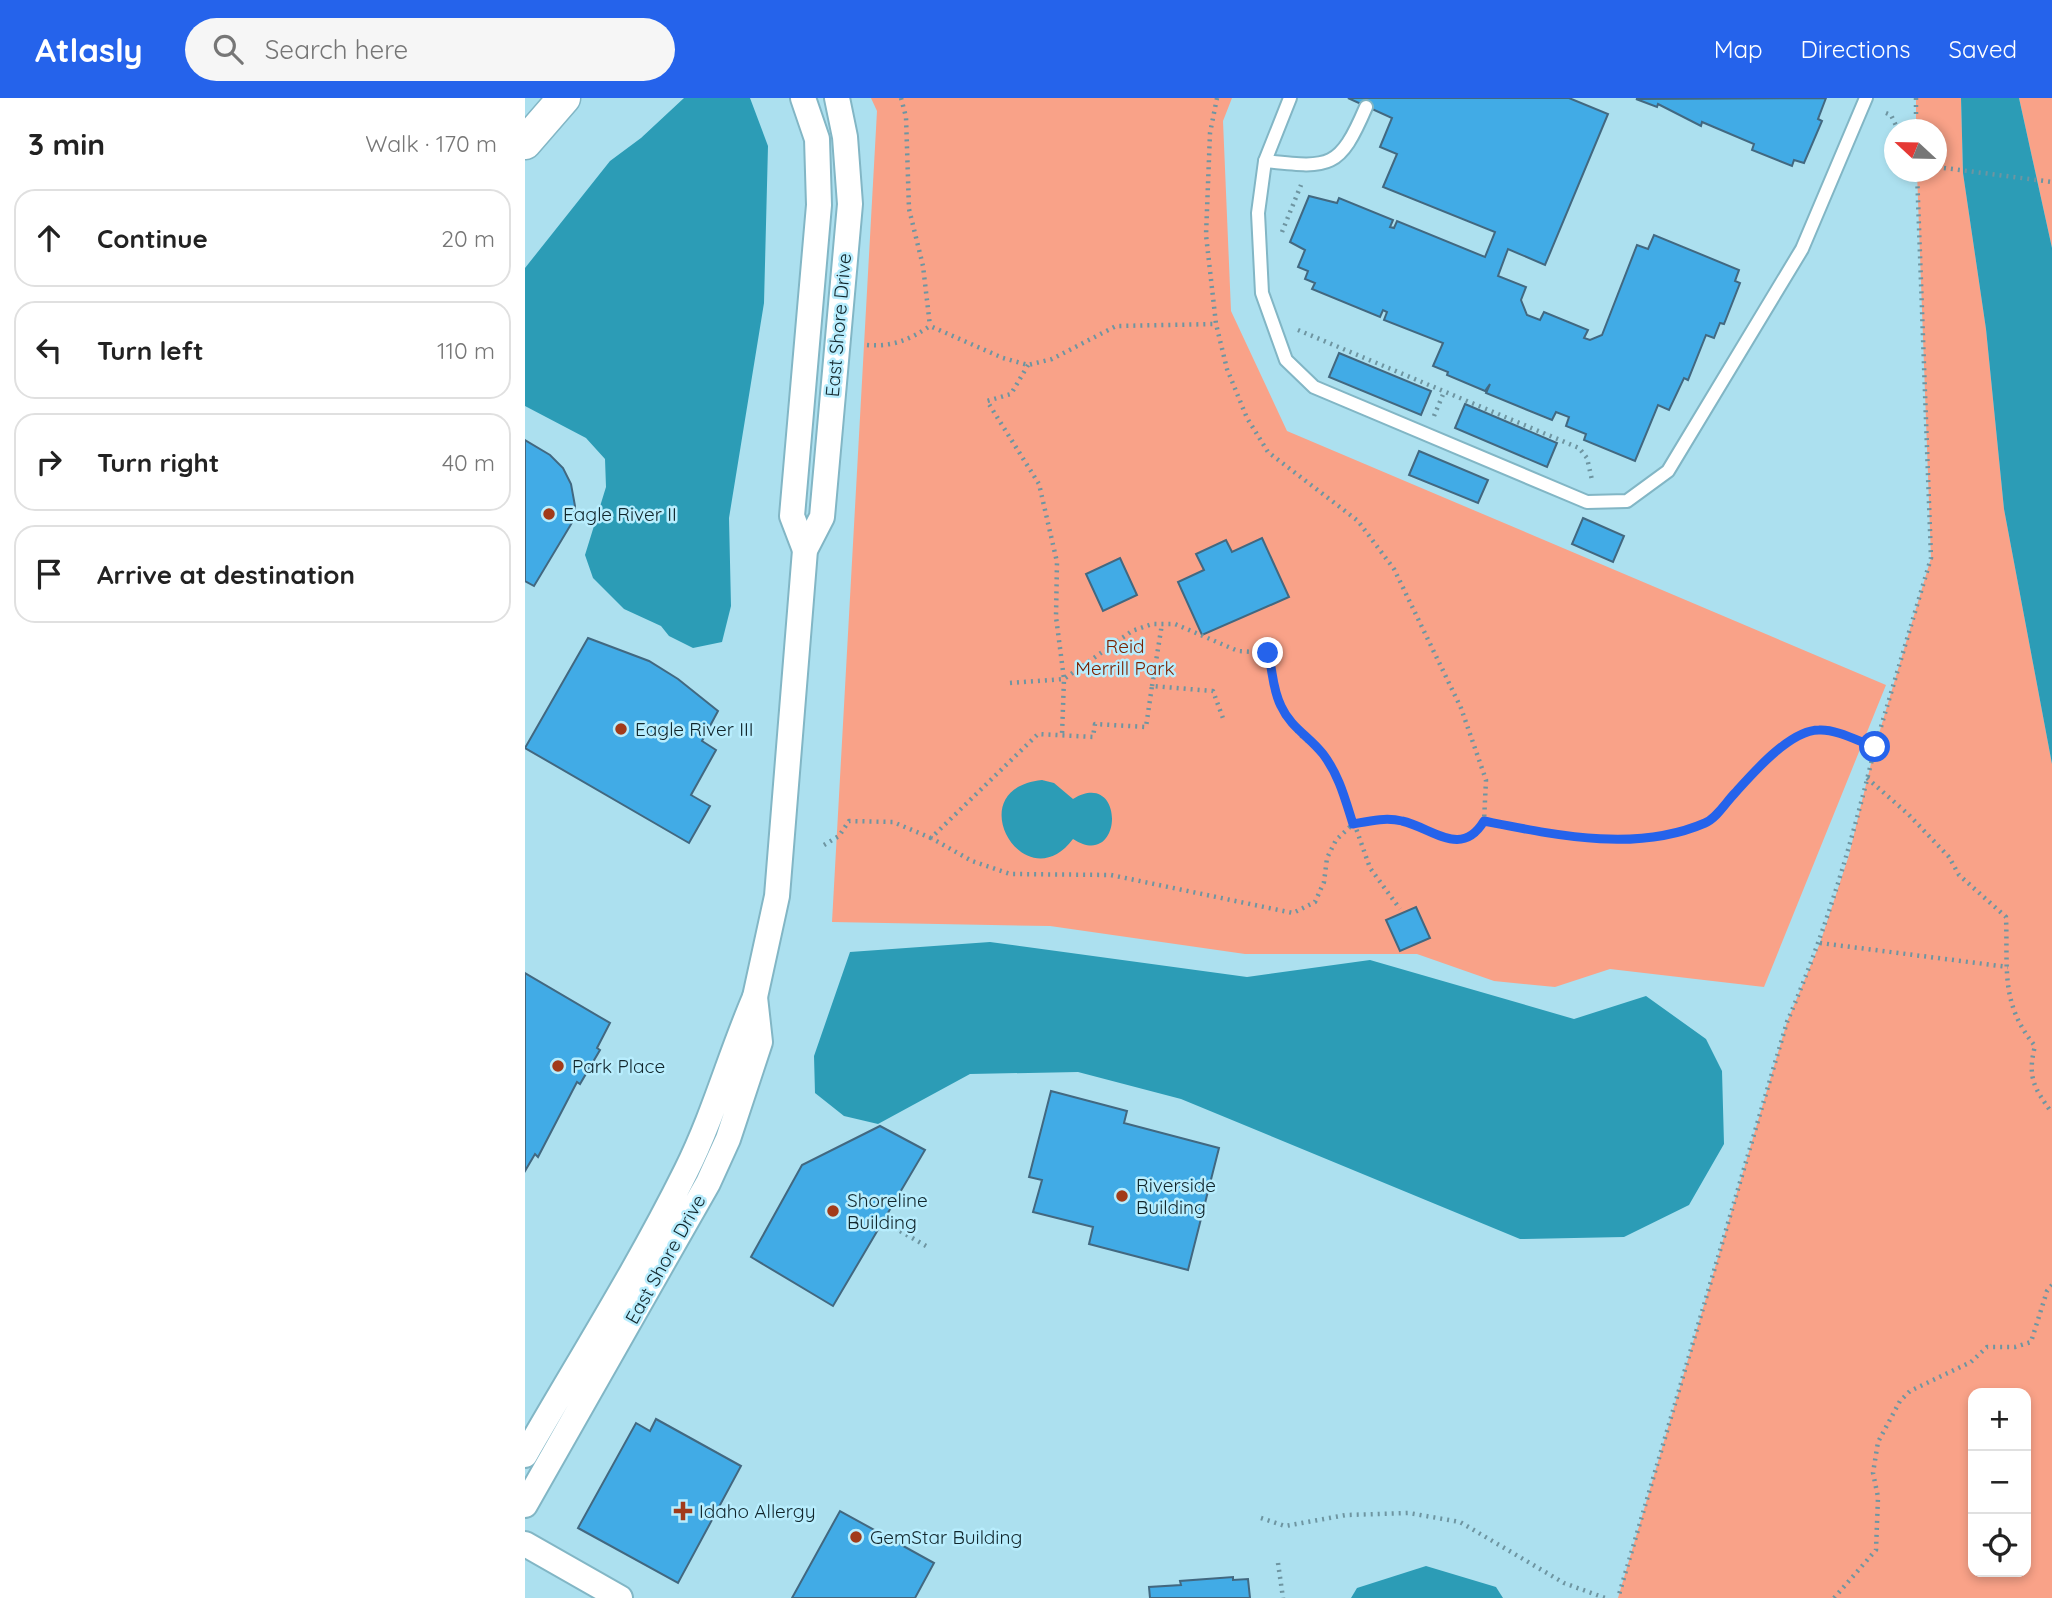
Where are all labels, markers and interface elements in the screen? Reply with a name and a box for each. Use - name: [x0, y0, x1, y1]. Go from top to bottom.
- search box: [185, 18, 675, 81]
- text: Atlasly: [35, 29, 143, 70]
- icon: search: [209, 30, 247, 68]
- text: Search here: [265, 33, 408, 66]
- text: Map: [1714, 34, 1763, 64]
- text: Directions: [1801, 34, 1911, 64]
- text: Saved: [1949, 34, 2017, 64]
- north arrow: [1884, 119, 1947, 182]
- text: 3 min: [28, 125, 105, 163]
- text: Walk · 170 m: [365, 129, 497, 158]
- icon: ahead: [30, 219, 68, 257]
- text: Continue: [97, 222, 208, 255]
- text: 20 m: [441, 224, 495, 253]
- street label: East Shore Drive: [820, 252, 856, 398]
- icon: left: [30, 331, 68, 369]
- text: Turn left: [97, 334, 204, 367]
- text: 110 m: [437, 336, 495, 365]
- icon: right: [30, 443, 68, 481]
- text: Turn right: [97, 446, 219, 479]
- text: 40 m: [442, 448, 495, 477]
- place label: Eagle River II: [563, 502, 677, 526]
- marker: Eagle River II: [541, 506, 557, 522]
- icon: arrive: [30, 555, 68, 593]
- text: Arrive at destination: [97, 558, 355, 591]
- park label: Reid Merrill Park: [1075, 634, 1175, 680]
- route end: [1252, 637, 1283, 668]
- place label: Eagle River III: [635, 717, 754, 741]
- marker: Eagle River III: [613, 721, 629, 737]
- route start: [1859, 731, 1890, 762]
- place label: Park Place: [572, 1054, 665, 1078]
- marker: Park Place: [550, 1058, 566, 1074]
- place label: Riverside Building: [1136, 1173, 1216, 1219]
- place label: Shoreline Building: [847, 1188, 928, 1234]
- marker: Riverside Building: [1114, 1188, 1130, 1204]
- street label: East Shore Drive: [620, 1190, 710, 1328]
- marker: Shoreline Building: [825, 1203, 841, 1219]
- map controls: [1968, 1388, 2031, 1577]
- button: +: [1968, 1388, 2031, 1451]
- button: −: [1968, 1451, 2031, 1514]
- place label: Idaho Allergy: [699, 1499, 816, 1523]
- marker: Idaho Allergy: [673, 1501, 693, 1521]
- button: locate: [1968, 1514, 2031, 1577]
- place label: GemStar Building: [870, 1525, 1022, 1549]
- marker: GemStar Building: [848, 1529, 864, 1545]

